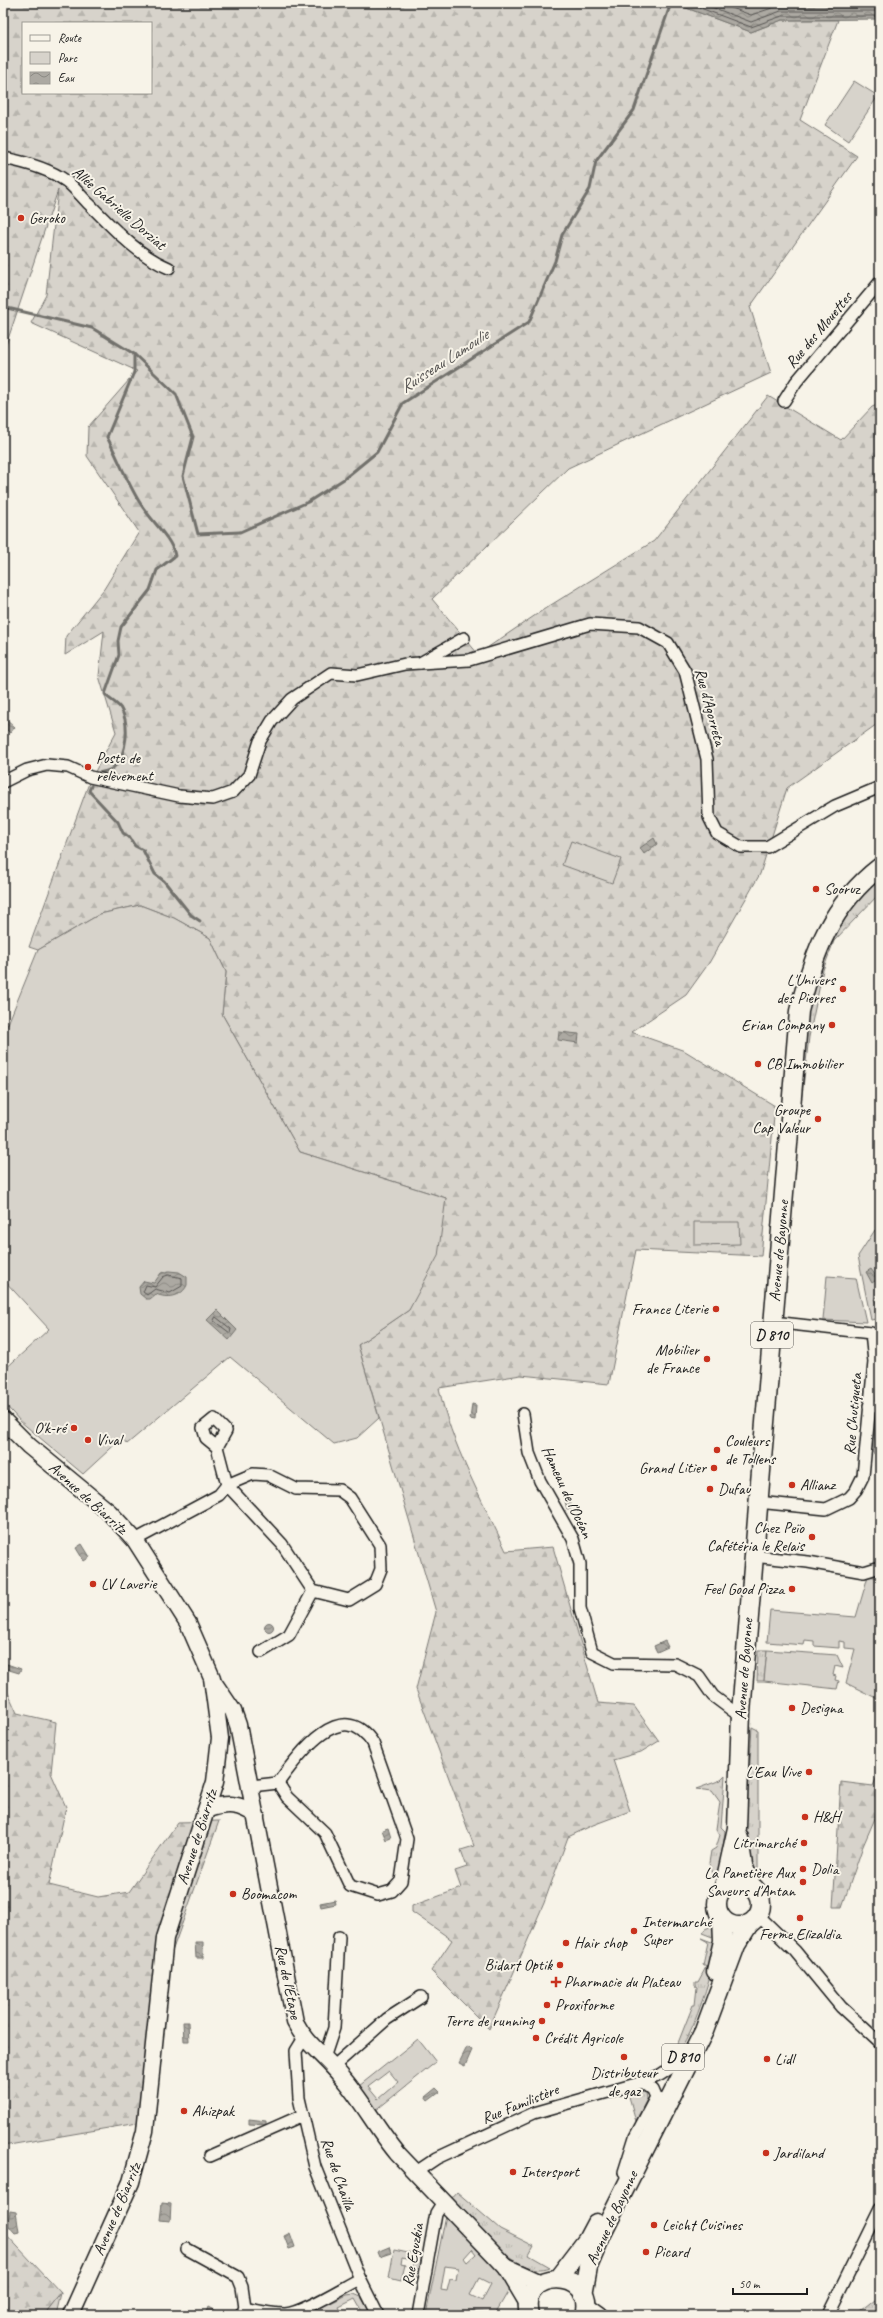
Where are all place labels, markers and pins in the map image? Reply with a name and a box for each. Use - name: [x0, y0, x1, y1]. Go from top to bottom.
- place label: Geroko: [29, 208, 66, 228]
- marker: Geroko: [16, 213, 26, 223]
- place label: Poste de relèvement: [96, 748, 155, 786]
- marker: Poste de relèvement: [83, 762, 93, 772]
- place label: Sooruz: [824, 879, 862, 899]
- marker: Sooruz: [811, 884, 821, 894]
- place label: L'Univers des Pierres: [776, 970, 837, 1008]
- marker: L'Univers des Pierres: [838, 984, 848, 994]
- place label: Erian Company: [741, 1015, 826, 1035]
- marker: Erian Company: [827, 1020, 837, 1030]
- place label: CB Immobilier: [766, 1054, 844, 1074]
- marker: CB Immobilier: [753, 1059, 763, 1069]
- place label: Groupe Cap Valeur: [752, 1100, 812, 1138]
- marker: Groupe Cap Valeur: [813, 1114, 823, 1124]
- place label: France Literie: [632, 1299, 710, 1319]
- marker: France Literie: [711, 1304, 721, 1314]
- place label: Mobilier de France: [646, 1340, 701, 1378]
- marker: Mobilier de France: [702, 1354, 712, 1364]
- place label: O'k-ré: [34, 1418, 69, 1438]
- marker: O'k-ré: [69, 1423, 79, 1433]
- place label: Vival: [96, 1430, 125, 1450]
- place label: Couleurs de Tollens: [725, 1431, 777, 1469]
- marker: Vival: [83, 1435, 93, 1445]
- marker: Couleurs de Tollens: [712, 1445, 722, 1455]
- place label: Grand Litier: [639, 1458, 707, 1478]
- marker: Grand Litier: [709, 1463, 719, 1473]
- place label: Allianz: [800, 1475, 837, 1495]
- place label: Dufau: [718, 1479, 751, 1499]
- marker: Allianz: [787, 1480, 797, 1490]
- marker: Dufau: [705, 1484, 715, 1494]
- place label: Chez Peïo Cafétéria le Relais: [707, 1518, 806, 1556]
- marker: Chez Peïo Cafétéria le Relais: [807, 1532, 817, 1542]
- place label: LV Laverie: [101, 1574, 158, 1594]
- marker: LV Laverie: [88, 1579, 98, 1589]
- place label: Feel Good Pizza: [703, 1579, 785, 1599]
- marker: Feel Good Pizza: [787, 1584, 797, 1594]
- place label: Designa: [800, 1698, 844, 1718]
- marker: Designa: [787, 1703, 797, 1713]
- place label: L'Eau Vive: [746, 1762, 803, 1782]
- marker: L'Eau Vive: [804, 1767, 814, 1777]
- place label: H&H: [813, 1807, 843, 1827]
- marker: H&H: [800, 1812, 810, 1822]
- place label: Litrimarché: [733, 1833, 799, 1853]
- marker: Litrimarché: [799, 1838, 809, 1848]
- place label: Dolia: [811, 1859, 840, 1879]
- place label: La Panetière Aux Saveurs d'Antan: [704, 1863, 797, 1901]
- marker: Dolia: [798, 1864, 808, 1874]
- marker: La Panetière Aux Saveurs d'Antan: [798, 1877, 808, 1887]
- place label: Boomacom: [241, 1884, 297, 1904]
- marker: Boomacom: [228, 1889, 238, 1899]
- place label: Intermarché Super: [642, 1912, 714, 1950]
- marker: Ferme Elizaldia: [795, 1913, 805, 1923]
- place label: Ferme Elizaldia: [759, 1924, 842, 1944]
- marker: Intermarché Super: [629, 1926, 639, 1936]
- place label: Hair shop: [574, 1933, 628, 1953]
- marker: Hair shop: [561, 1938, 571, 1948]
- place label: Bidart Optik: [485, 1955, 553, 1975]
- marker: Bidart Optik: [555, 1960, 565, 1970]
- place label: Pharmacie du Plateau: [564, 1972, 682, 1992]
- marker: Pharmacie du Plateau: [551, 1977, 561, 1987]
- place label: Proxiforme: [555, 1995, 615, 2015]
- marker: Proxiforme: [542, 2000, 552, 2010]
- place label: Terre de running: [445, 2011, 535, 2031]
- marker: Terre de running: [537, 2016, 547, 2026]
- place label: Crédit Agricole: [544, 2028, 624, 2048]
- marker: Crédit Agricole: [531, 2033, 541, 2043]
- place label: Lidl: [775, 2049, 797, 2069]
- marker: Distributeur de gaz: [619, 2052, 629, 2062]
- marker: Lidl: [762, 2054, 772, 2064]
- place label: Distributeur de gaz: [590, 2063, 659, 2101]
- place label: Ahizpak: [192, 2101, 235, 2121]
- marker: Ahizpak: [179, 2106, 189, 2116]
- place label: Jardiland: [773, 2143, 826, 2163]
- marker: Jardiland: [761, 2148, 771, 2158]
- place label: Intersport: [521, 2162, 581, 2182]
- marker: Intersport: [508, 2167, 518, 2177]
- place label: Leicht Cuisines: [662, 2215, 743, 2235]
- marker: Leicht Cuisines: [649, 2220, 659, 2230]
- place label: Picard: [654, 2242, 691, 2262]
- marker: Picard: [641, 2247, 651, 2257]

